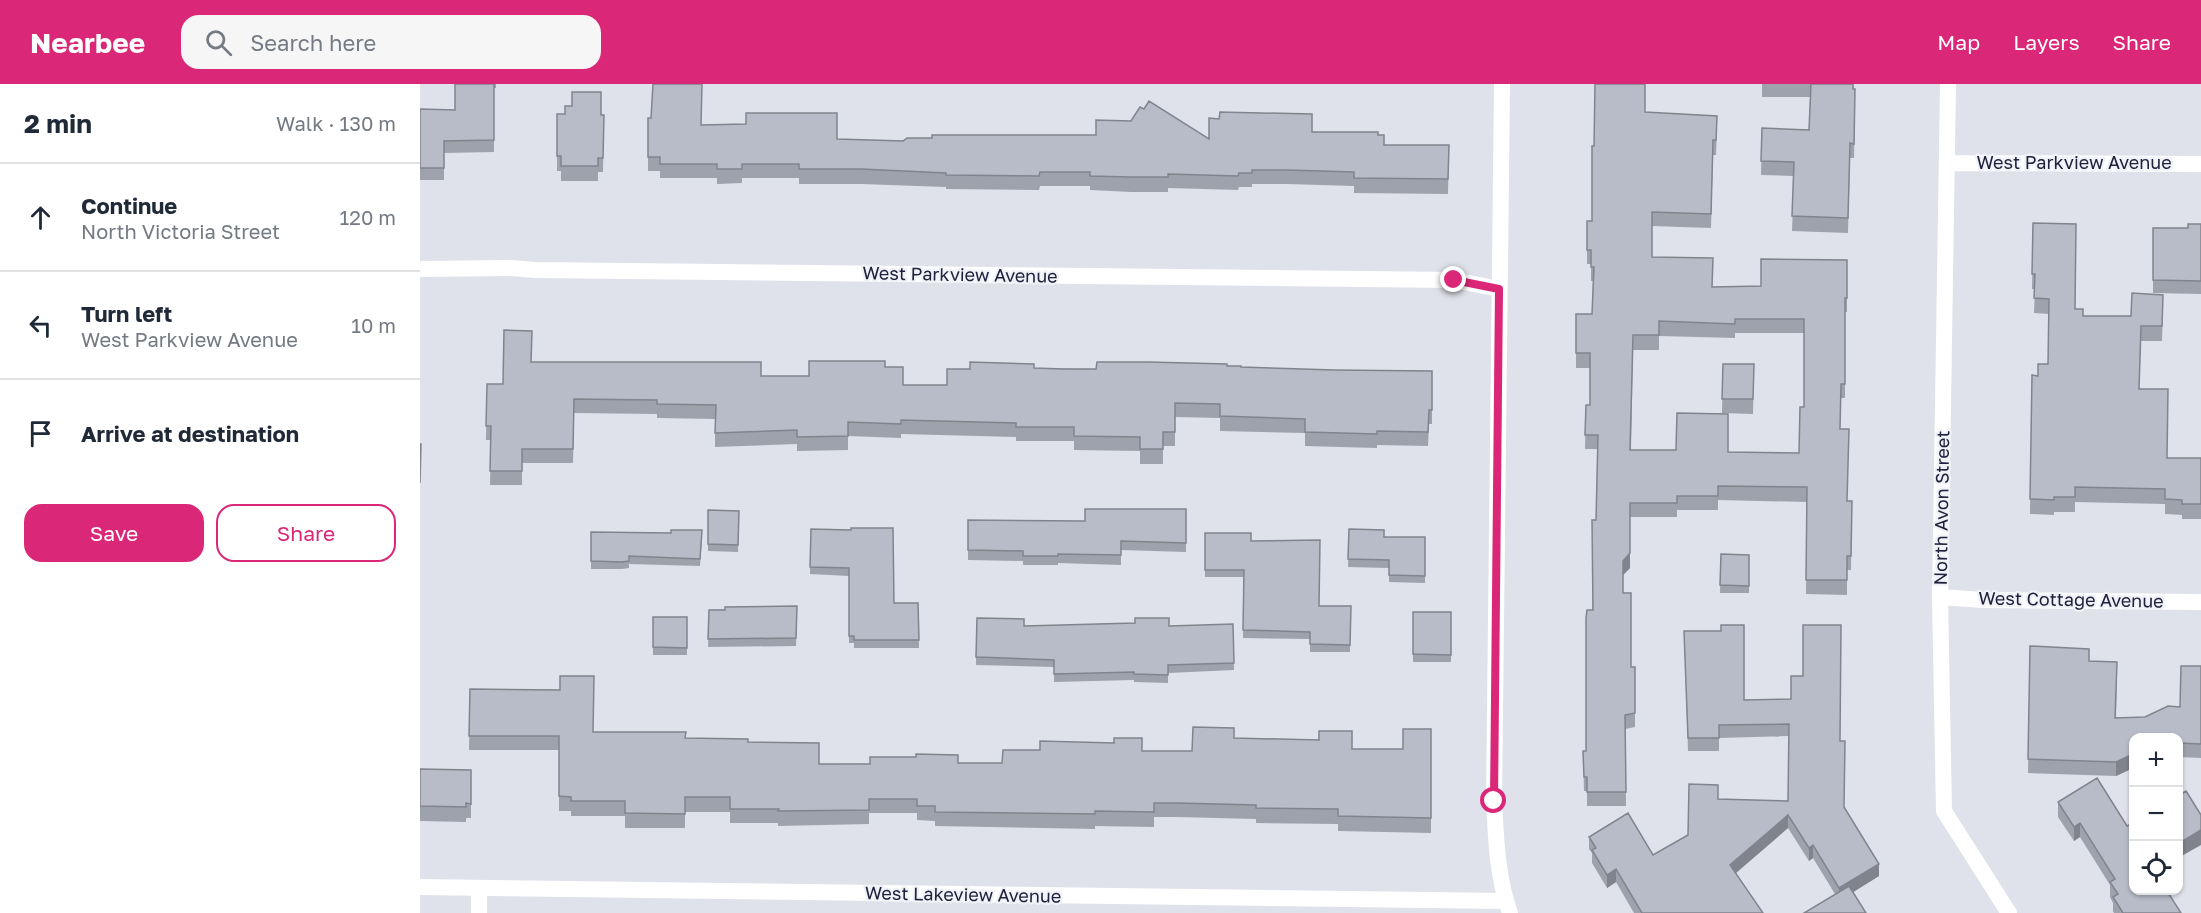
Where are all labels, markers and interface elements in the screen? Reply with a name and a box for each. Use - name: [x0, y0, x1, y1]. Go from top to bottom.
- search box: [181, 15, 601, 69]
- text: Nearbee: [30, 26, 145, 59]
- icon: search: [202, 26, 235, 59]
- text: Search here: [250, 29, 376, 56]
- text: Map: [1937, 29, 1980, 55]
- text: Layers: [2013, 29, 2080, 55]
- text: Share: [2113, 29, 2171, 55]
- text: 2 min: [24, 108, 92, 139]
- text: Walk · 130 m: [276, 111, 396, 135]
- street label: West Parkview Avenue: [1976, 151, 2172, 173]
- text: Continue: [81, 192, 177, 219]
- icon: ahead: [24, 201, 57, 234]
- text: 120 m: [340, 205, 396, 229]
- text: North Victoria Street: [81, 219, 280, 243]
- street label: West Parkview Avenue: [862, 261, 1058, 287]
- route end: [1440, 266, 1466, 292]
- text: Turn left: [81, 300, 172, 327]
- icon: left: [24, 309, 57, 342]
- text: 10 m: [351, 313, 396, 337]
- text: West Parkview Avenue: [81, 327, 298, 351]
- icon: arrive: [24, 417, 57, 450]
- text: Arrive at destination: [81, 420, 299, 447]
- street label: North Avon Street: [1929, 430, 1953, 586]
- button: Save: [24, 504, 204, 562]
- button: Share: [216, 504, 396, 562]
- street label: West Cottage Avenue: [1978, 586, 2164, 612]
- map controls: [2129, 733, 2183, 895]
- button: +: [2129, 733, 2183, 787]
- route start: [1480, 787, 1506, 813]
- button: −: [2129, 787, 2183, 841]
- button: locate: [2129, 841, 2183, 895]
- street label: West Lakeview Avenue: [865, 881, 1061, 907]

